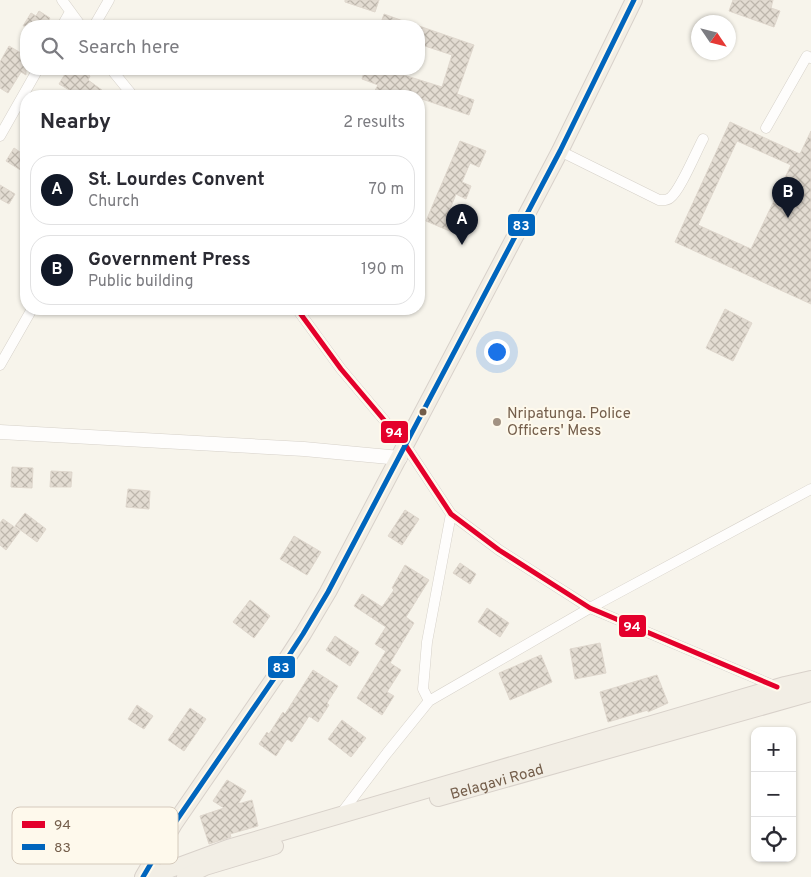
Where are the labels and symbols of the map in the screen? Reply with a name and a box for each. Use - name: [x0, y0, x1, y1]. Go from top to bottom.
- north arrow: [691, 15, 736, 60]
- pin: B: [772, 177, 804, 218]
- pin: A: [446, 204, 478, 245]
- line badge: 83: [507, 213, 536, 237]
- text: 83: [512, 218, 530, 235]
- your location: [484, 339, 510, 365]
- place label: Nripatunga. Police Officers' Mess: [507, 405, 631, 441]
- unlabelled marker: [418, 407, 428, 417]
- marker: Nripatunga. Police Officers' Mess: [491, 416, 503, 428]
- line badge: 94: [380, 420, 409, 444]
- text: 94: [385, 425, 403, 442]
- line badge: 94: [618, 614, 647, 638]
- text: 94: [623, 619, 641, 636]
- line badge: 83: [267, 655, 296, 679]
- text: 83: [272, 660, 290, 677]
- street label: Belagavi Road: [448, 761, 546, 805]
- legend: [12, 807, 178, 864]
- text: 94: [54, 817, 71, 834]
- text: 83: [54, 840, 71, 857]

